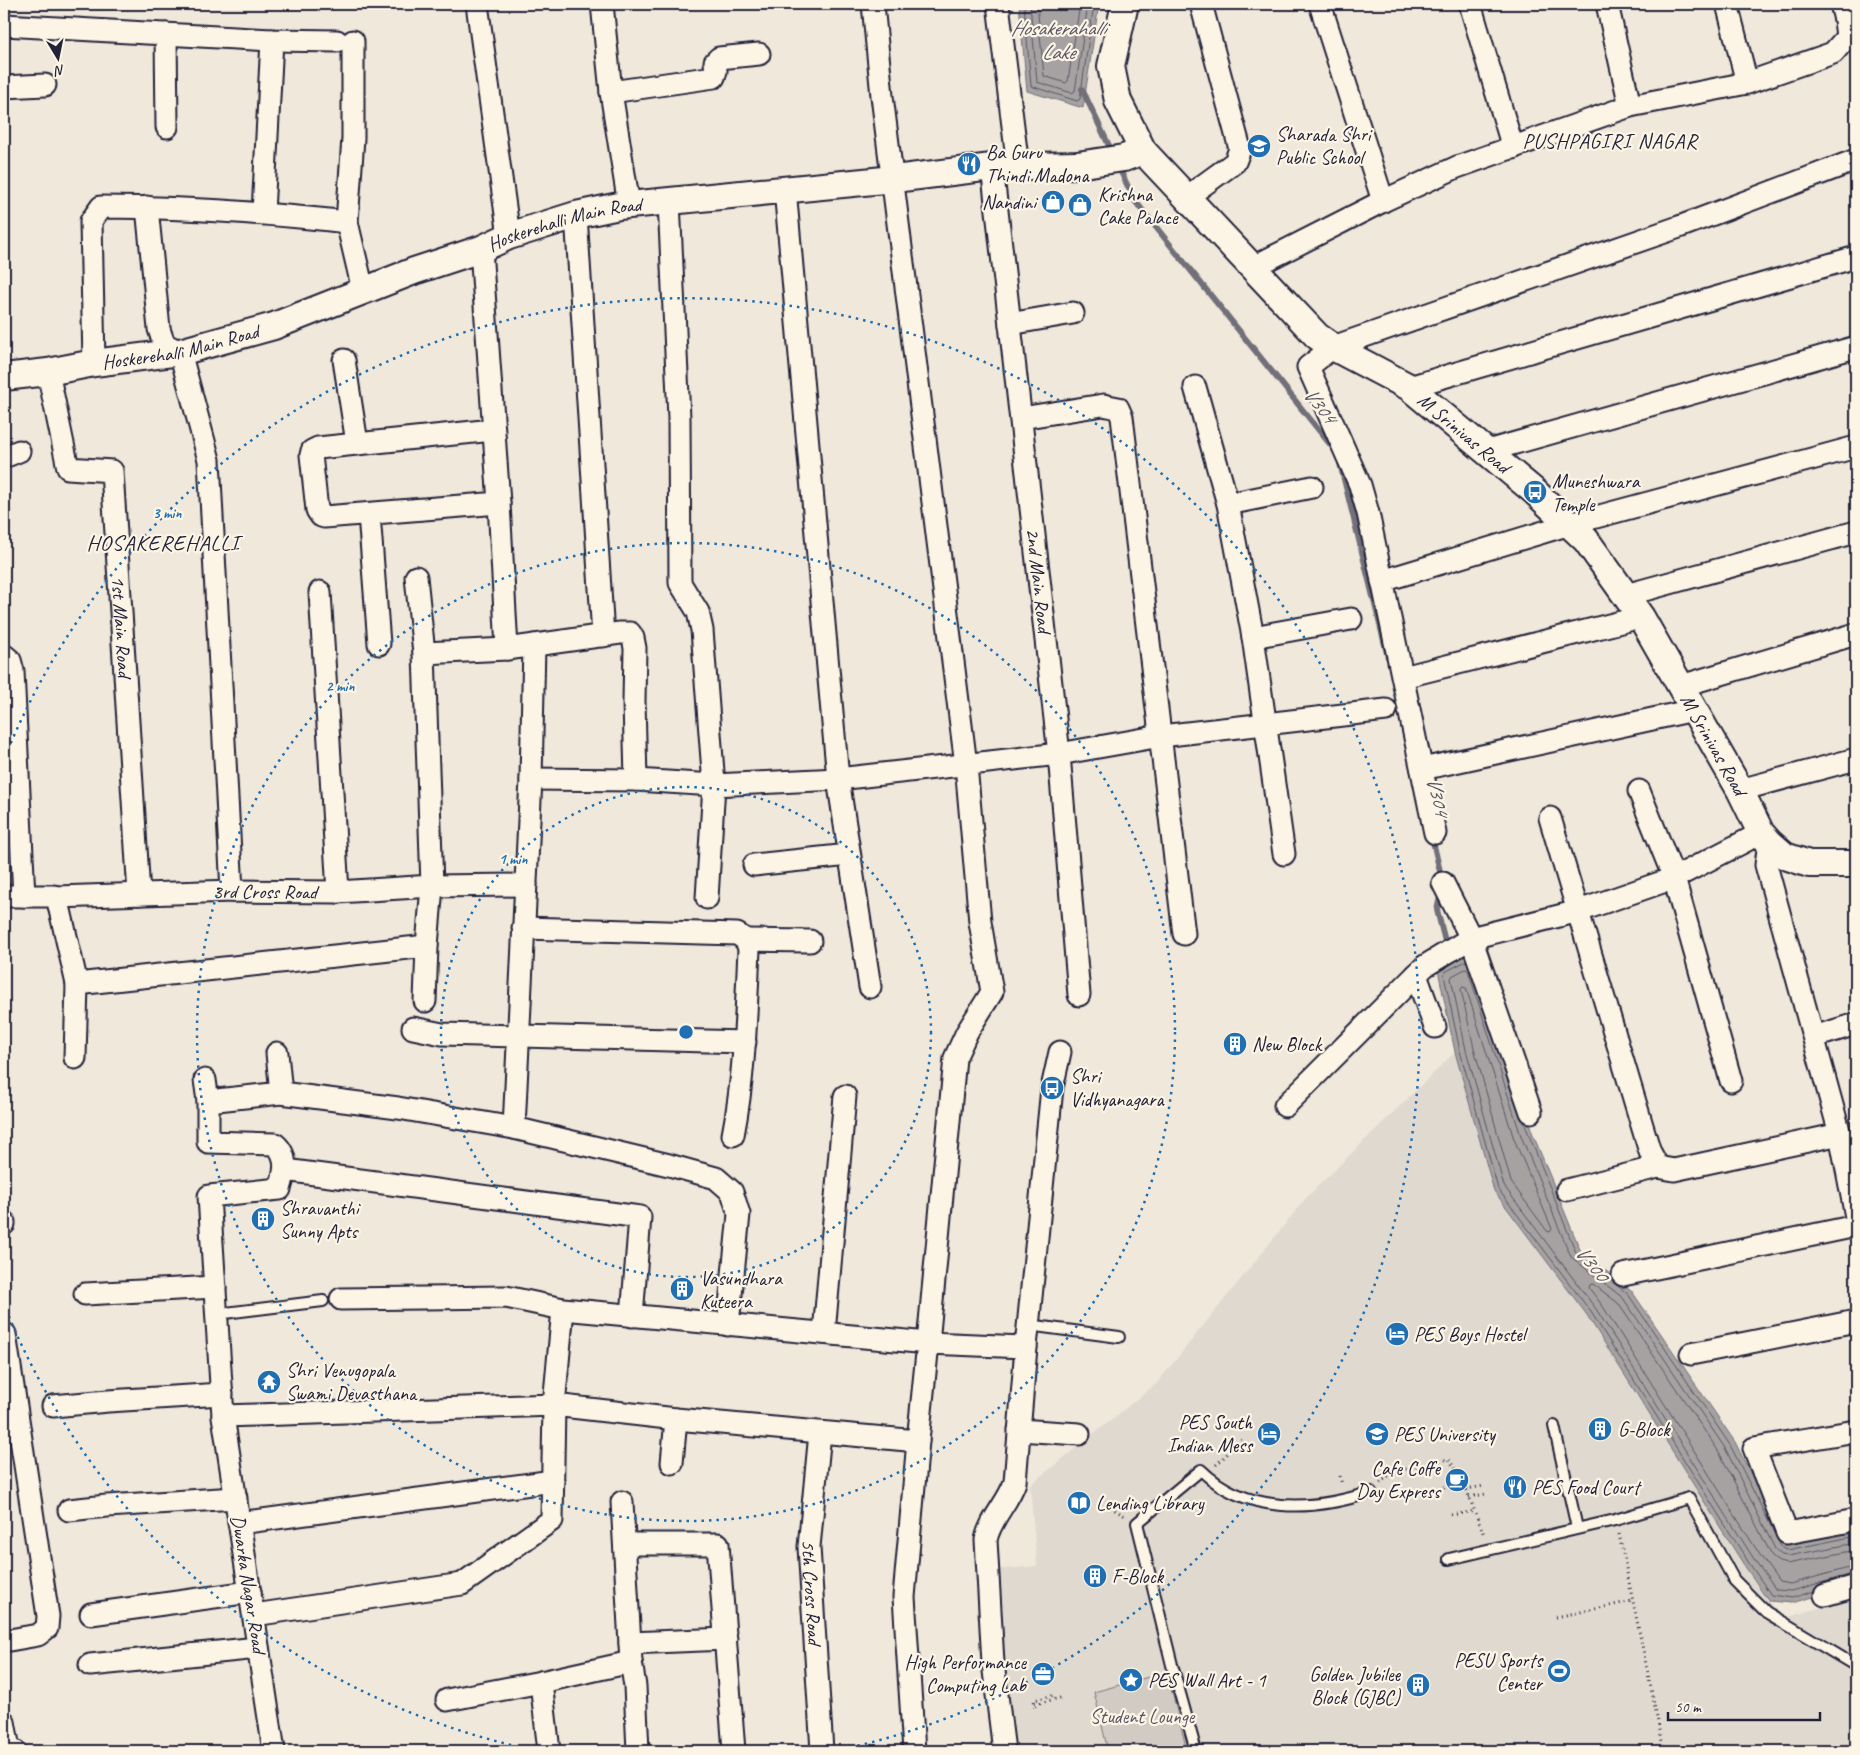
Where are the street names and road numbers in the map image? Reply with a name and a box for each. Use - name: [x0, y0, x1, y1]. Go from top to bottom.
- street label: Hoskerehalli Main Road: [483, 192, 646, 257]
- street label: Hoskerehalli Main Road: [101, 318, 264, 375]
- street label: M Srinivas Road: [1412, 387, 1517, 481]
- street label: 2nd Main Road: [1020, 527, 1057, 637]
- street label: 1st Main Road: [106, 575, 137, 681]
- street label: M Srinivas Road: [1675, 690, 1754, 802]
- street label: 3rd Cross Road: [212, 879, 320, 905]
- street label: Dwarka Nagar Road: [225, 1513, 272, 1658]
- street label: 5th Cross Road: [796, 1539, 827, 1649]

